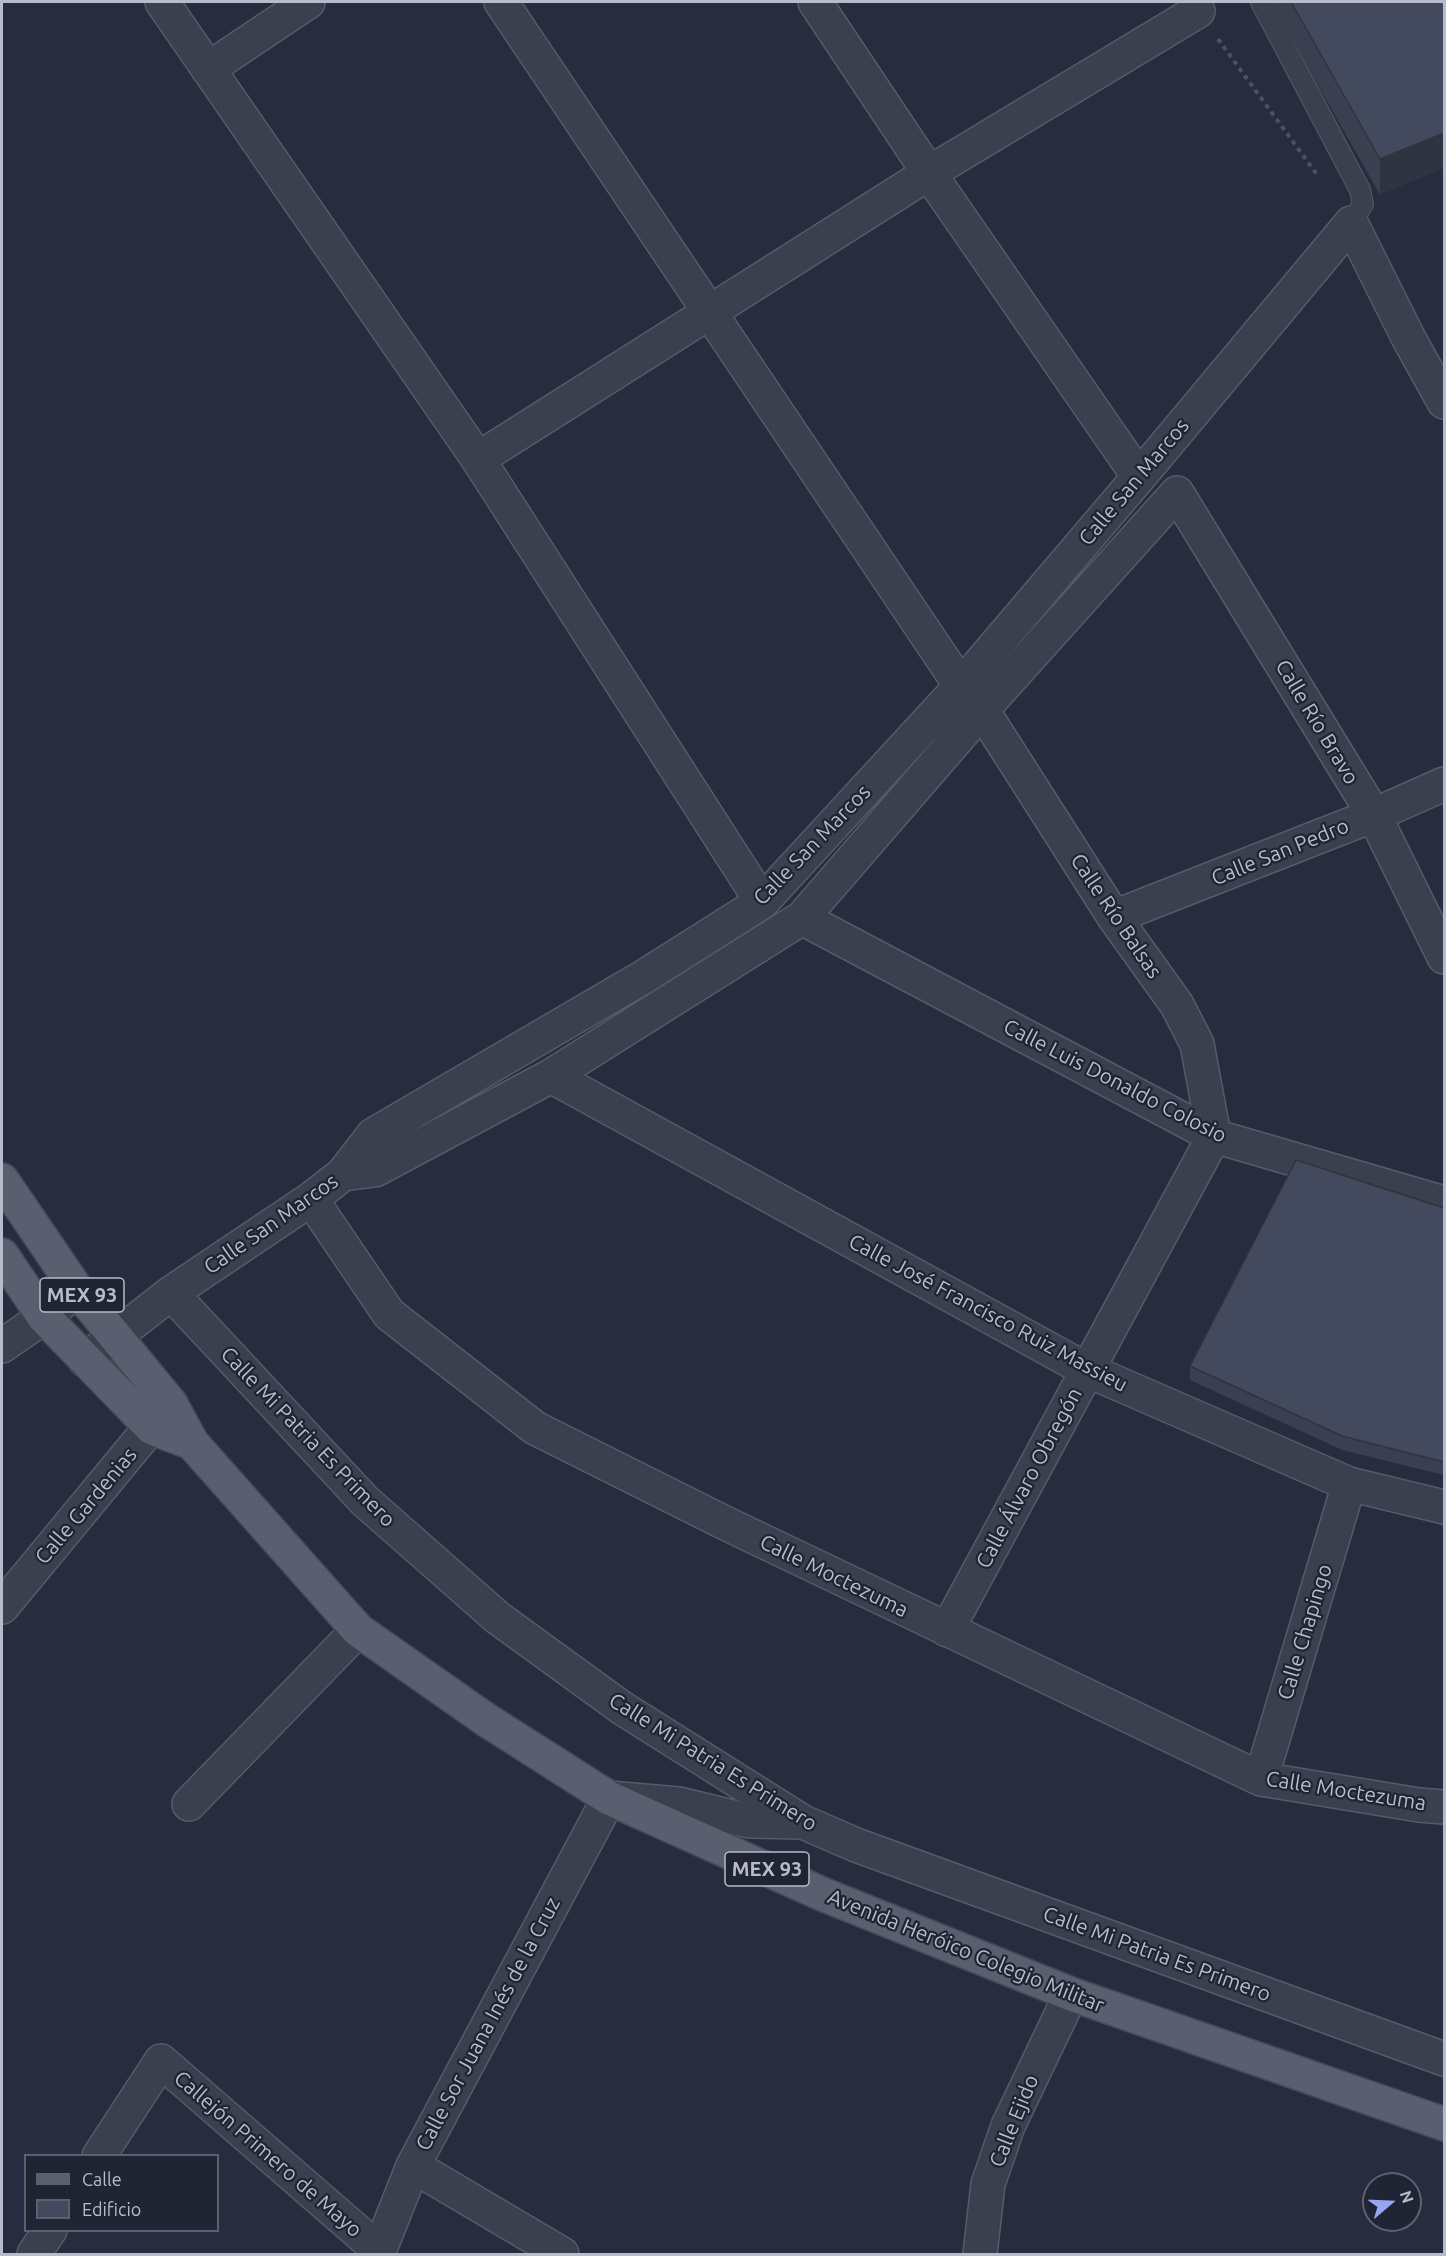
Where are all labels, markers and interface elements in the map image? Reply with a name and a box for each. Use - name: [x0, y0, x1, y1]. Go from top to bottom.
- street label: Calle San Marcos: [1074, 413, 1194, 551]
- street label: Calle Río Bravo: [1270, 655, 1364, 789]
- street label: Calle San Marcos: [748, 779, 876, 911]
- street label: Calle San Pedro: [1208, 813, 1352, 891]
- street label: Calle Río Balsas: [1065, 849, 1167, 983]
- street label: Calle Luis Donaldo Colosio: [999, 1014, 1231, 1148]
- street label: Calle San Marcos: [199, 1168, 343, 1280]
- street label: Calle José Francisco Ruiz Massieu: [844, 1229, 1132, 1397]
- road number: MEX 93: [40, 1278, 124, 1312]
- street label: Calle Mi Patria Es Primero: [215, 1342, 401, 1532]
- street label: Calle Álvaro Obregón: [971, 1383, 1087, 1573]
- street label: Calle Gardenias: [30, 1443, 142, 1569]
- street label: Calle Moctezuma: [756, 1529, 912, 1623]
- street label: Calle Chapingo: [1272, 1561, 1338, 1703]
- street label: Calle Mi Patria Es Primero: [604, 1688, 822, 1836]
- street label: Calle Moctezuma: [1264, 1766, 1428, 1816]
- road number: MEX 93: [725, 1852, 809, 1886]
- street label: Avenida Heróico Colegio Militar: [824, 1884, 1108, 2018]
- street label: Calle Sor Juana Inés de la Cruz: [410, 1893, 566, 2155]
- street label: Calle Mi Patria Es Primero: [1040, 1901, 1274, 2007]
- street label: Callejón Primero de Mayo: [169, 2065, 367, 2243]
- street label: Calle Ejido: [984, 2071, 1044, 2171]
- legend: [24, 2154, 219, 2232]
- text: Calle: [82, 2169, 122, 2189]
- north arrow: [1362, 2172, 1422, 2232]
- text: N: [1397, 2188, 1418, 2205]
- text: Edificio: [82, 2199, 141, 2219]

